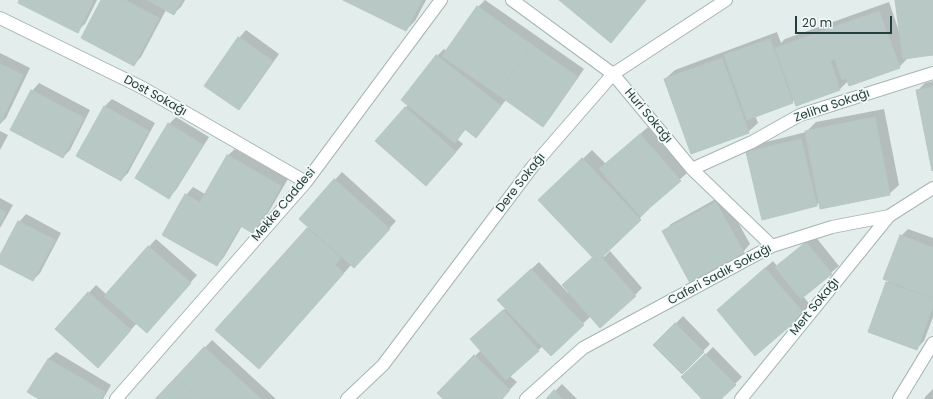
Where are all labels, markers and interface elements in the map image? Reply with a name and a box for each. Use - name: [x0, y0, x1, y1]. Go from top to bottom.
- scale bar: [797, 8, 894, 34]
- text: 20 m: [802, 14, 832, 31]
- street label: Dost Sokağı: [121, 73, 189, 119]
- street label: Huri Sokağı: [621, 86, 675, 146]
- street label: Zeliha Sokağı: [792, 86, 872, 126]
- street label: Dere Sokağı: [493, 151, 549, 215]
- street label: Mekke Caddesi: [249, 166, 319, 244]
- street label: Caferi Sadık Sokağı: [666, 242, 774, 308]
- street label: Mert Sokağı: [787, 275, 843, 339]

